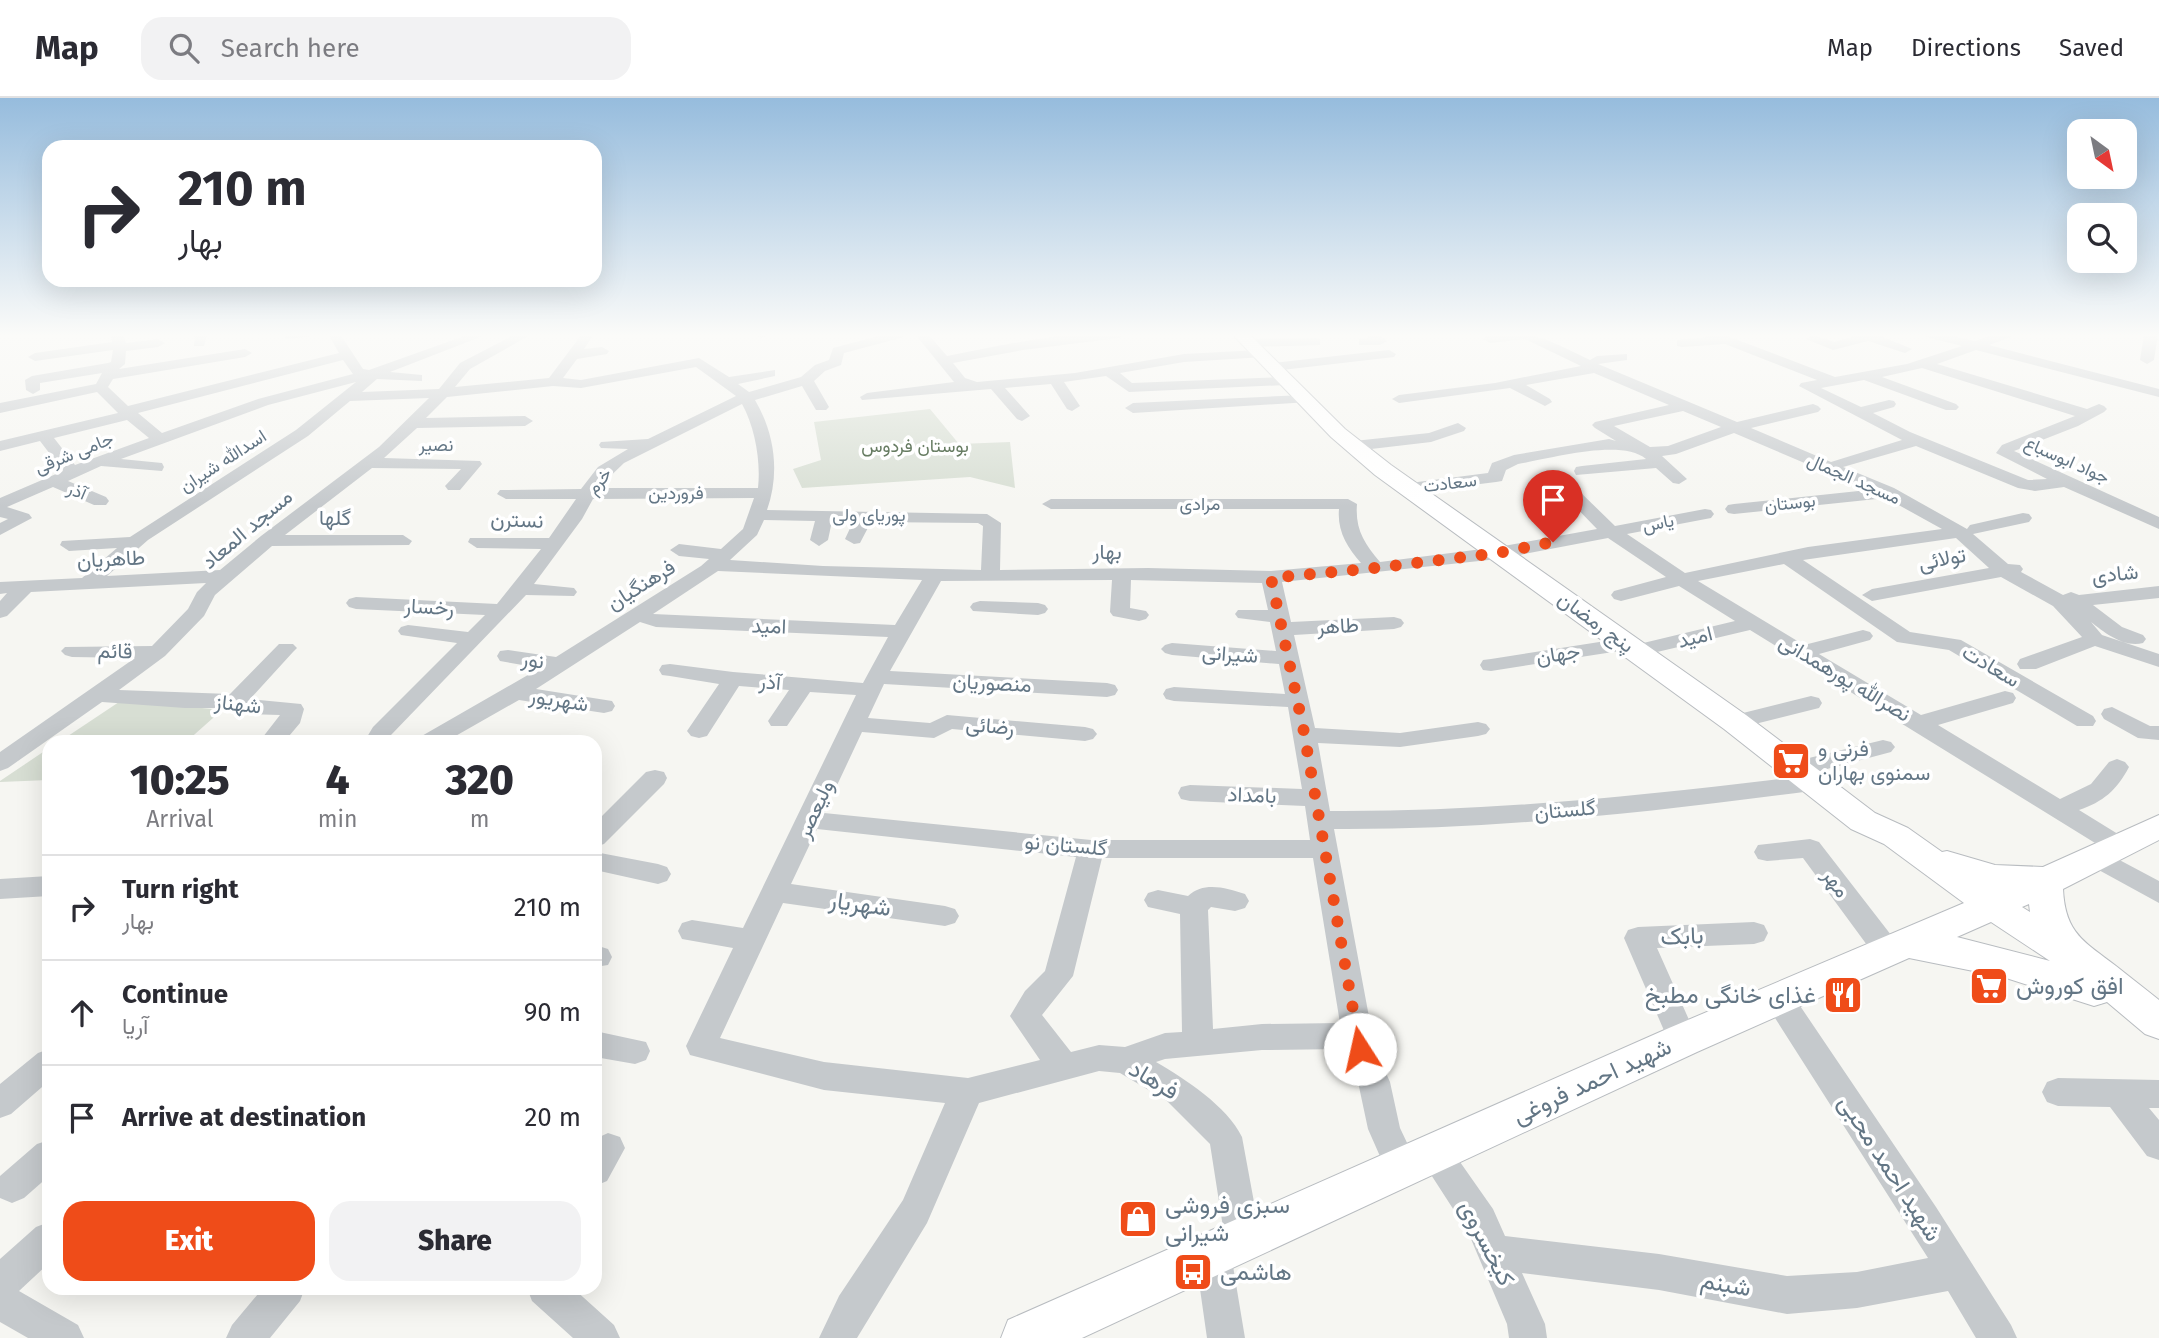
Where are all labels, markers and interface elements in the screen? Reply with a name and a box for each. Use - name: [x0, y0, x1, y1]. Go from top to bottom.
- search box: [141, 17, 631, 80]
- text: Map: [35, 28, 99, 68]
- icon: search: [165, 29, 203, 67]
- text: Search here: [221, 33, 360, 64]
- text: Map: [1827, 34, 1873, 62]
- text: Directions: [1911, 34, 2021, 62]
- text: Saved: [2059, 34, 2124, 62]
- north arrow: [2067, 119, 2137, 189]
- map controls: [2067, 119, 2137, 273]
- text: 210 m: [178, 159, 307, 218]
- icon: right: [63, 168, 154, 259]
- button: search: [2067, 203, 2137, 273]
- text: بهار: [178, 222, 223, 260]
- street label: اسدالله شیران: [176, 425, 270, 497]
- street label: جامی شرقی: [31, 427, 117, 479]
- street label: جواد ابوسباع: [2021, 432, 2113, 489]
- street label: نصیر: [418, 434, 453, 456]
- park label: بوستان فردوس: [861, 435, 969, 457]
- street label: مسجد الجمال: [1804, 449, 1904, 509]
- street label: خرم: [582, 463, 617, 500]
- street label: سعادت: [1422, 469, 1478, 497]
- pin: [1523, 470, 1583, 542]
- street label: آذر: [63, 477, 92, 506]
- icon: arrive: [1534, 481, 1572, 519]
- street label: فروردین: [648, 482, 704, 504]
- street label: مسجد المعاد: [196, 484, 298, 574]
- street label: بوستان: [1763, 489, 1817, 517]
- street label: مرادی: [1180, 493, 1220, 515]
- street label: پوریای ولی: [832, 504, 906, 527]
- street label: گلها: [319, 505, 351, 531]
- street label: نسترن: [490, 506, 544, 534]
- street label: یاس: [1640, 509, 1676, 537]
- street label: بهار: [1091, 539, 1122, 565]
- street label: تولائی: [1916, 542, 1968, 576]
- street label: طاهریان: [76, 544, 146, 574]
- street label: فرهنگیان: [602, 554, 680, 616]
- street label: شادی: [2090, 559, 2140, 589]
- street label: پنج رمضان: [1552, 586, 1639, 659]
- street label: رخسار: [402, 593, 455, 621]
- street label: امید: [751, 612, 787, 640]
- street label: طاهر: [1315, 612, 1360, 640]
- street label: امید: [1675, 620, 1715, 654]
- street label: نصرالله پورهمدانی: [1774, 628, 1916, 728]
- street label: قائم: [97, 638, 133, 665]
- street label: جهان: [1534, 638, 1582, 670]
- street label: شیرانی: [1201, 639, 1259, 669]
- street label: سعادت: [1958, 639, 2024, 693]
- street label: نور: [519, 645, 546, 675]
- street label: آذر: [757, 668, 784, 696]
- street label: منصوریان: [952, 668, 1032, 698]
- street label: شهریور: [527, 682, 590, 717]
- street label: شهناز: [212, 689, 263, 719]
- street label: رضائی: [965, 711, 1015, 741]
- place label: فرنی و سمنوی بهاران: [1818, 736, 1930, 786]
- supermarket icon: فرنی و سمنوی بهاران: [1770, 740, 1812, 782]
- text: 10:25: [130, 755, 230, 805]
- text: 4: [326, 755, 350, 805]
- text: 320: [445, 755, 514, 805]
- street label: ولیعصر: [790, 776, 840, 843]
- street label: بامداد: [1227, 781, 1277, 809]
- street label: گلستان: [1533, 794, 1597, 826]
- text: Arrival: [146, 805, 214, 833]
- text: min: [318, 805, 357, 833]
- text: m: [470, 805, 490, 833]
- street label: گلستان نو: [1024, 828, 1108, 862]
- street label: مهر: [1816, 862, 1855, 903]
- text: Turn right: [122, 874, 239, 905]
- street label: شهریار: [826, 886, 893, 923]
- icon: right: [63, 889, 101, 927]
- text: 210 m: [514, 892, 581, 923]
- text: بهار: [122, 907, 154, 935]
- street label: بابک: [1660, 921, 1704, 951]
- supermarket icon: افق کوروش: [1968, 965, 2010, 1007]
- place label: افق کوروش: [2016, 972, 2124, 1001]
- restaurant icon: غذای خانگی مطبخ: [1822, 974, 1864, 1016]
- text: Continue: [122, 979, 228, 1010]
- place label: غذای خانگی مطبخ: [1645, 981, 1816, 1012]
- icon: ahead: [63, 994, 101, 1032]
- text: 90 m: [524, 997, 581, 1028]
- text: آریا: [122, 1012, 148, 1040]
- position arrow: [1323, 1012, 1397, 1086]
- street label: شهید احمد فروغی: [1508, 1032, 1676, 1131]
- street label: فرهاد: [1124, 1054, 1184, 1106]
- street label: شهید احمد محبی: [1832, 1090, 1948, 1247]
- icon: arrive: [63, 1099, 101, 1137]
- text: Arrive at destination: [122, 1102, 366, 1133]
- text: 20 m: [524, 1102, 581, 1133]
- place label: سبزی فروشی شیرانی: [1165, 1191, 1290, 1248]
- street label: کیخسروی: [1453, 1195, 1520, 1291]
- shop icon: سبزی فروشی شیرانی: [1117, 1198, 1159, 1240]
- button: Exit: [63, 1201, 315, 1281]
- button: Share: [329, 1201, 581, 1281]
- bus stop icon: هاشمی: [1172, 1251, 1214, 1293]
- place label: هاشمی: [1220, 1258, 1292, 1286]
- street label: شبنم: [1698, 1266, 1753, 1304]

